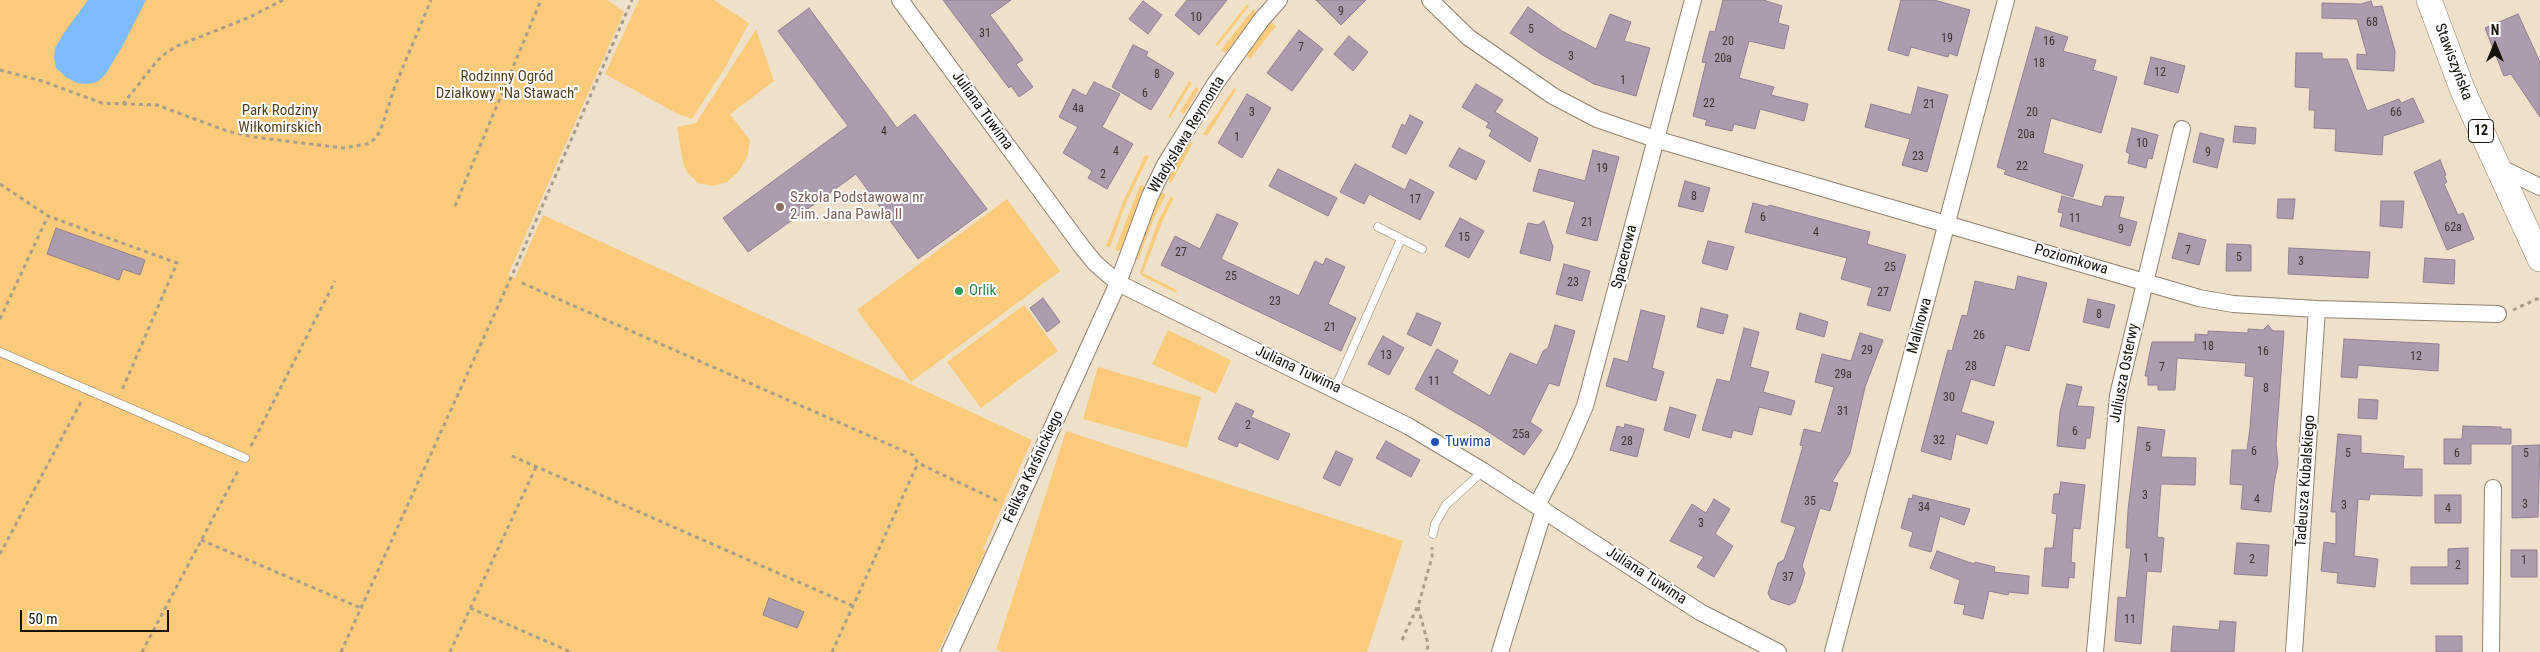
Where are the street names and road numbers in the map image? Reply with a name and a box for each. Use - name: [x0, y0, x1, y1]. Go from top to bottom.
- street label: Stawiszyńska: [2430, 21, 2476, 103]
- street label: Juliana Tuwima: [948, 68, 1016, 154]
- street label: Władysława Reymonta: [1145, 73, 1229, 197]
- road number: 12: [2468, 120, 2494, 142]
- street label: Spacerowa: [1608, 223, 1642, 291]
- street label: Poziomkowa: [2032, 241, 2110, 279]
- street label: Malinowa: [1904, 296, 1936, 356]
- street label: Juliusza Osterwy: [2107, 322, 2143, 424]
- street label: Juliana Tuwima: [1252, 342, 1344, 398]
- street label: Feliksa Karśnickiego: [1000, 408, 1068, 526]
- street label: Tadeusza Kubalskiego: [2292, 414, 2320, 548]
- street label: Juliana Tuwima: [1602, 543, 1690, 609]

